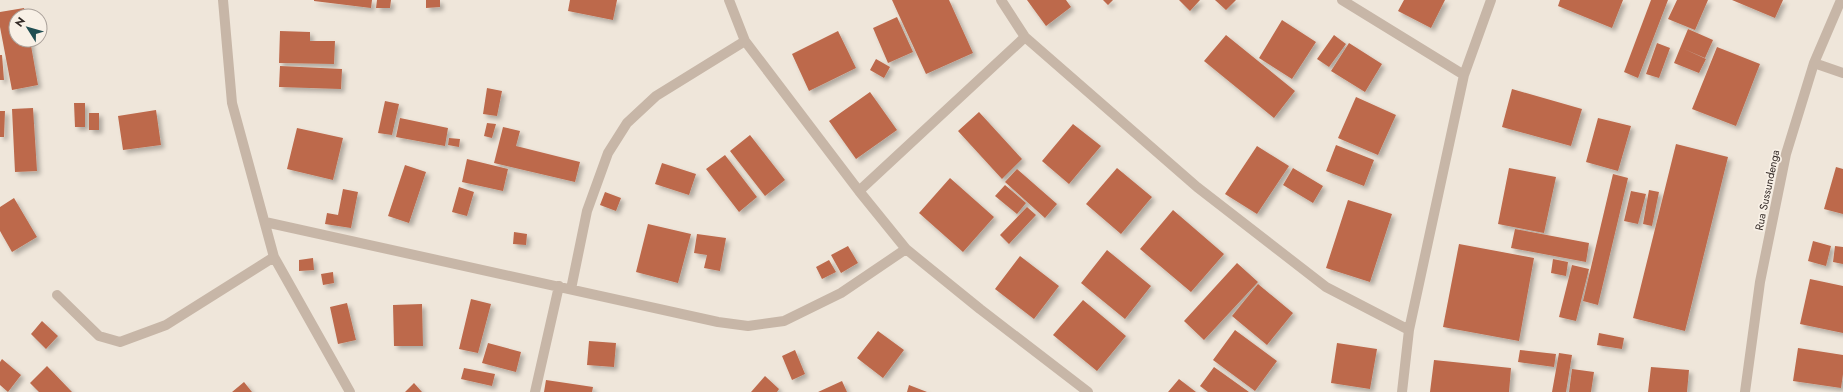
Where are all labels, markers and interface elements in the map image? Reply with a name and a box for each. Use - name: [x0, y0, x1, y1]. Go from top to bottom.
- north arrow: [8, 8, 48, 48]
- text: N: [11, 14, 29, 30]
- street label: Rua Sussundenga: [1751, 148, 1783, 232]

